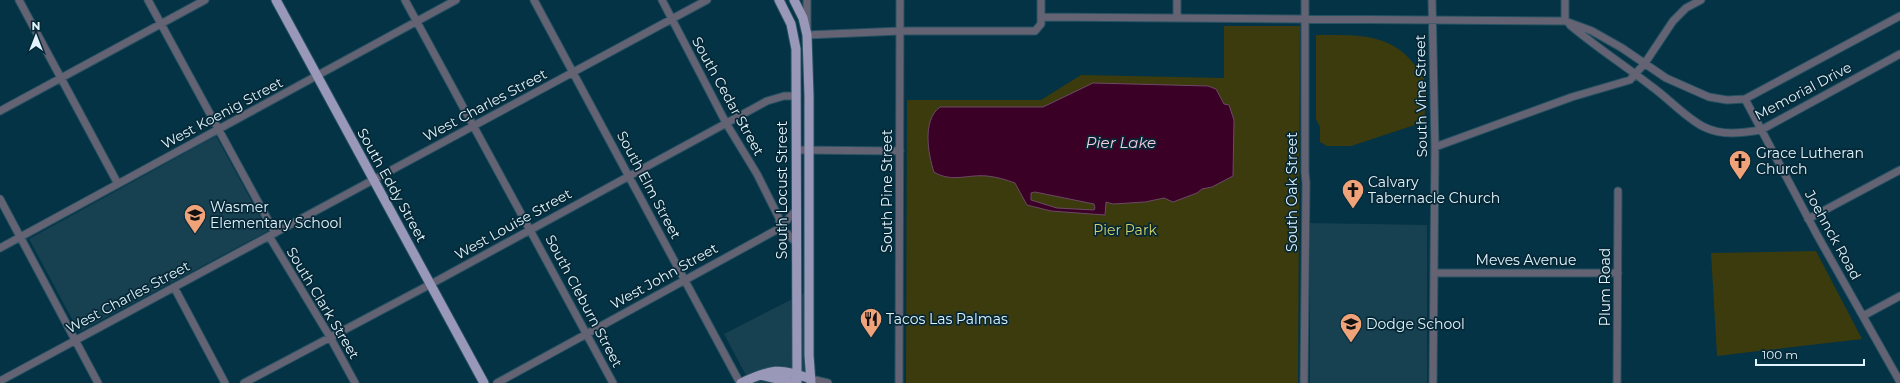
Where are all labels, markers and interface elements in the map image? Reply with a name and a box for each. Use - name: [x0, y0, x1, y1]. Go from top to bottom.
- north arrow: [16, 16, 56, 56]
- text: N: [32, 19, 40, 33]
- street label: South Cedar Street: [688, 33, 768, 159]
- street label: South Vine Street: [1411, 34, 1431, 158]
- street label: Memorial Drive: [1751, 58, 1855, 124]
- street label: West Charles Street: [420, 65, 550, 145]
- street label: West Koenig Street: [158, 73, 286, 153]
- street label: South Locust Street: [773, 121, 791, 259]
- street label: South Eddy Street: [353, 125, 431, 245]
- street label: South Elm Street: [613, 128, 685, 242]
- street label: South Pine Street: [878, 129, 896, 253]
- street label: South Oak Street: [1283, 132, 1301, 252]
- water label: Pier Lake: [1086, 133, 1156, 152]
- place label: Grace Lutheran Church: [1756, 144, 1864, 178]
- church icon: Grace Lutheran Church: [1727, 148, 1753, 181]
- place label: Calvary Tabernacle Church: [1368, 173, 1500, 207]
- church icon: Calvary Tabernacle Church: [1340, 177, 1366, 210]
- street label: West Louise Street: [451, 184, 575, 264]
- street label: Joehnck Road: [1801, 186, 1865, 283]
- place label: Wasmer Elementary School: [210, 198, 342, 232]
- school or university icon: Wasmer Elementary School: [182, 202, 208, 235]
- park label: Pier Park: [1093, 221, 1157, 239]
- street label: South Cleburn Street: [541, 232, 627, 371]
- street label: West John Street: [607, 239, 721, 313]
- street label: South Clark Street: [282, 244, 364, 363]
- street label: Plum Road: [1596, 248, 1614, 326]
- street label: Meves Avenue: [1476, 251, 1576, 269]
- street label: West Charles Street: [63, 257, 193, 337]
- restaurant icon: Tacos Las Palmas: [858, 306, 884, 339]
- place label: Tacos Las Palmas: [886, 310, 1008, 328]
- school or university icon: Dodge School: [1338, 311, 1364, 344]
- place label: Dodge School: [1366, 315, 1465, 333]
- scale bar: [1756, 341, 1864, 367]
- text: 100 m: [1762, 347, 1798, 362]

